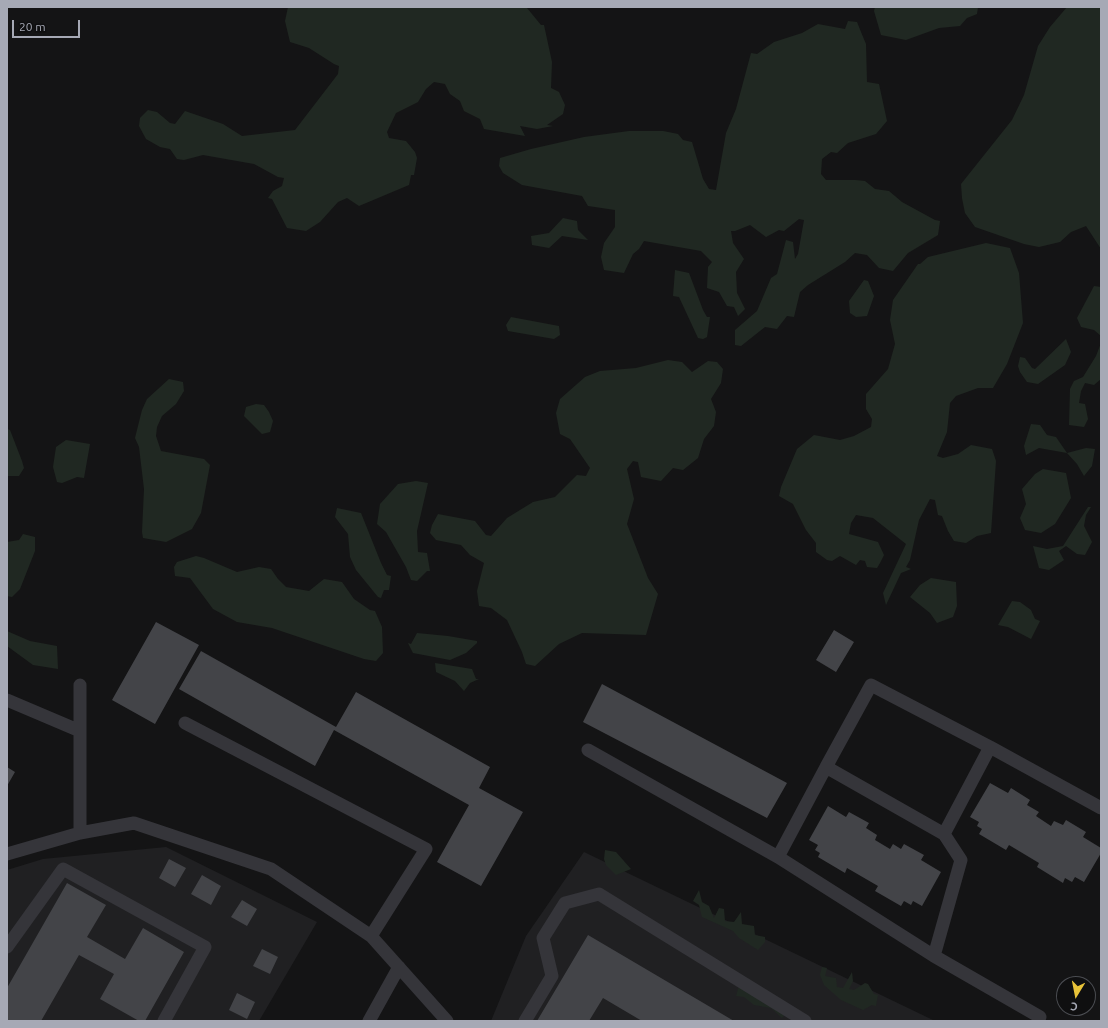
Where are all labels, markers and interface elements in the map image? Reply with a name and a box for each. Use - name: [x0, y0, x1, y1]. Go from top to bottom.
- scale bar: [14, 12, 82, 38]
- text: 20 m: [19, 20, 46, 33]
- north arrow: [1056, 976, 1096, 1016]
- text: С: [1070, 1000, 1079, 1013]

